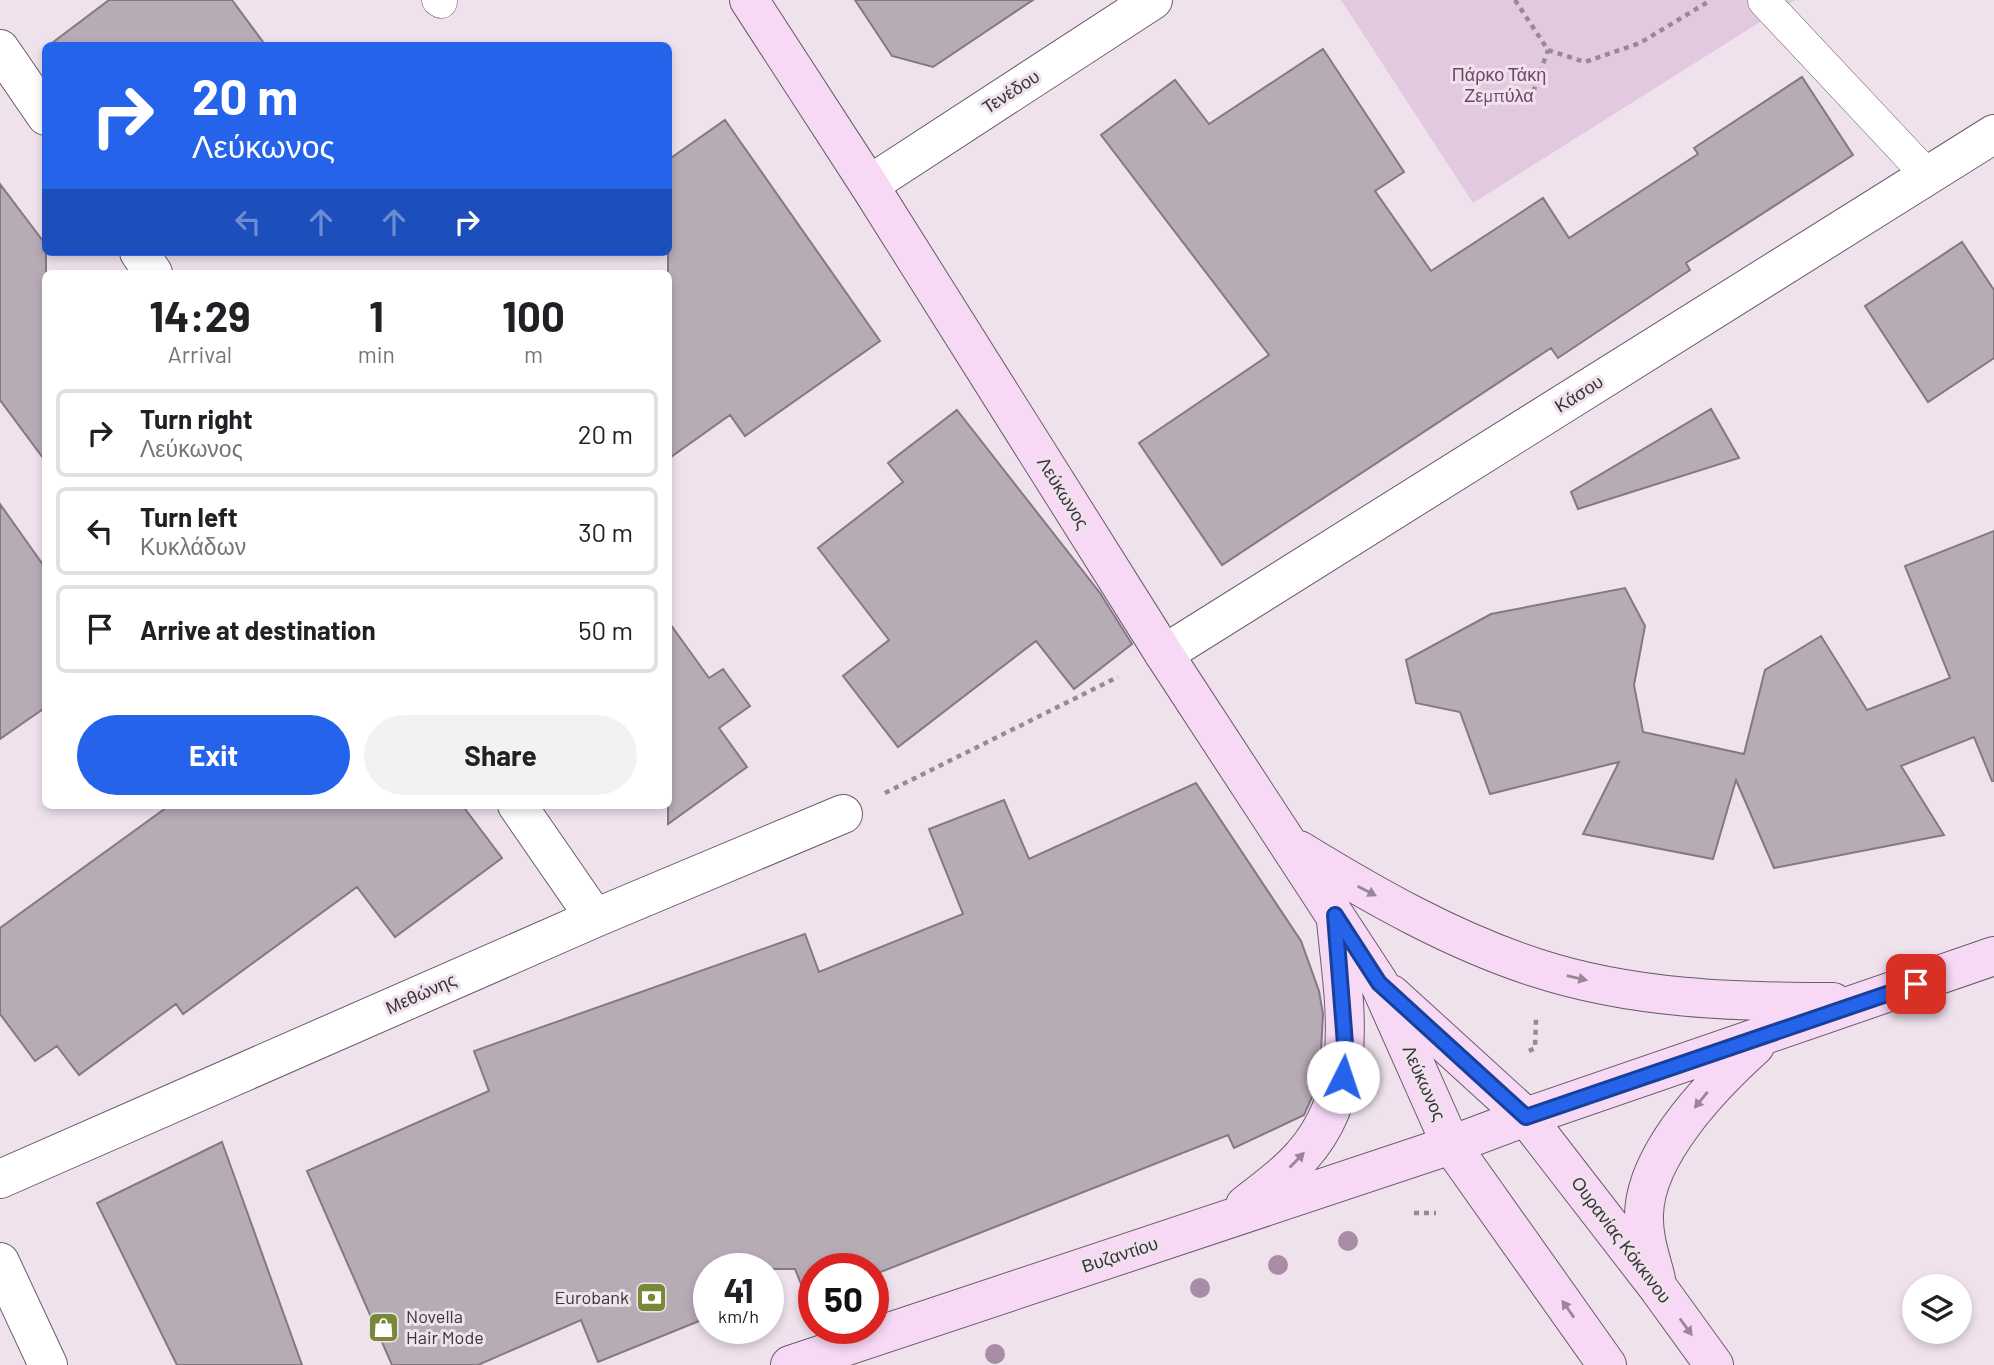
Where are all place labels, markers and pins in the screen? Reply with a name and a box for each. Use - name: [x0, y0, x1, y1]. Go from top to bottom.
- pin: [1886, 954, 1946, 1014]
- bank icon: Eurobank: [635, 1281, 669, 1315]
- place label: Eurobank: [554, 1286, 629, 1308]
- place label: Novella Hair Mode: [406, 1305, 484, 1348]
- shop icon: Novella Hair Mode: [366, 1310, 400, 1344]

